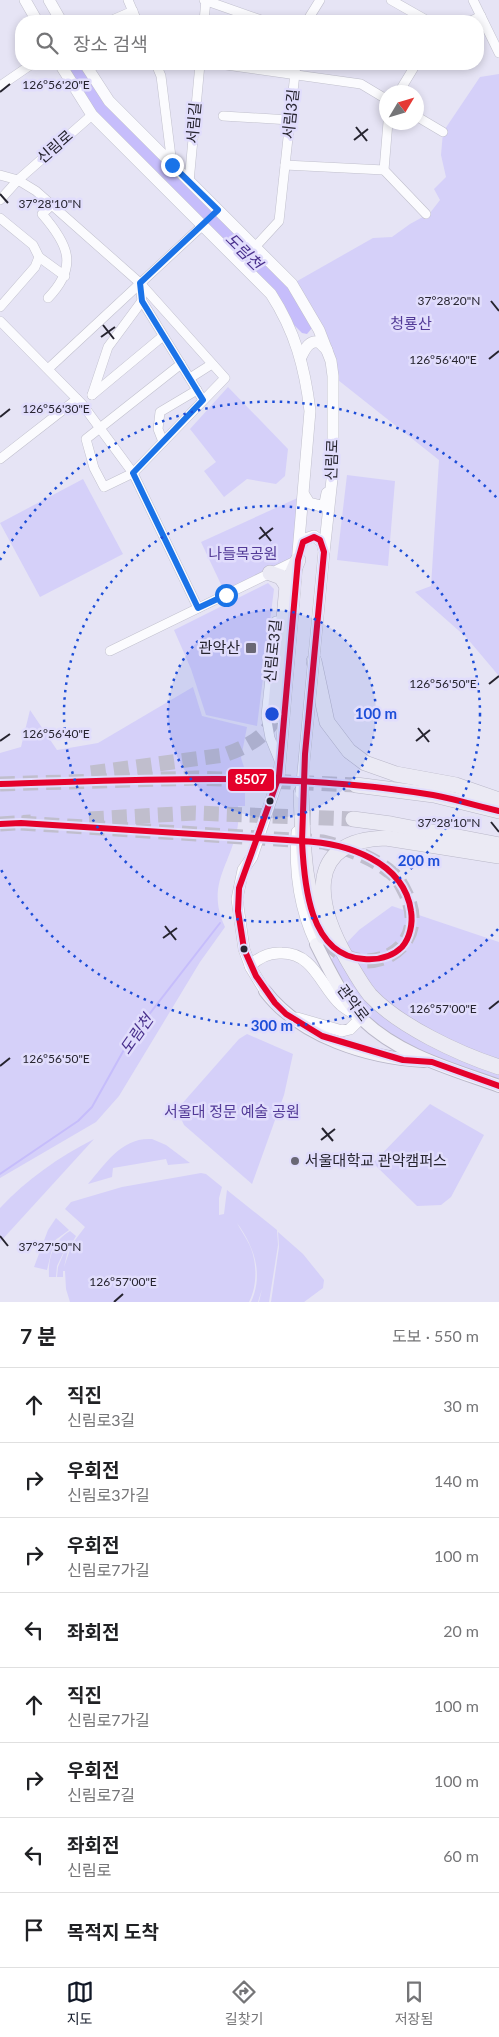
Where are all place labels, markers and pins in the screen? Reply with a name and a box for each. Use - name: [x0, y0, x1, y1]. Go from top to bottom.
- place label: 관악산: [199, 638, 240, 656]
- marker: 관악산: [244, 641, 258, 655]
- centre of rings: [263, 705, 281, 723]
- unlabelled marker: [265, 796, 275, 806]
- unlabelled marker: [239, 944, 249, 954]
- place label: 서울대학교 관악캠퍼스: [305, 1151, 447, 1169]
- marker: 서울대학교 관악캠퍼스: [289, 1155, 301, 1167]

